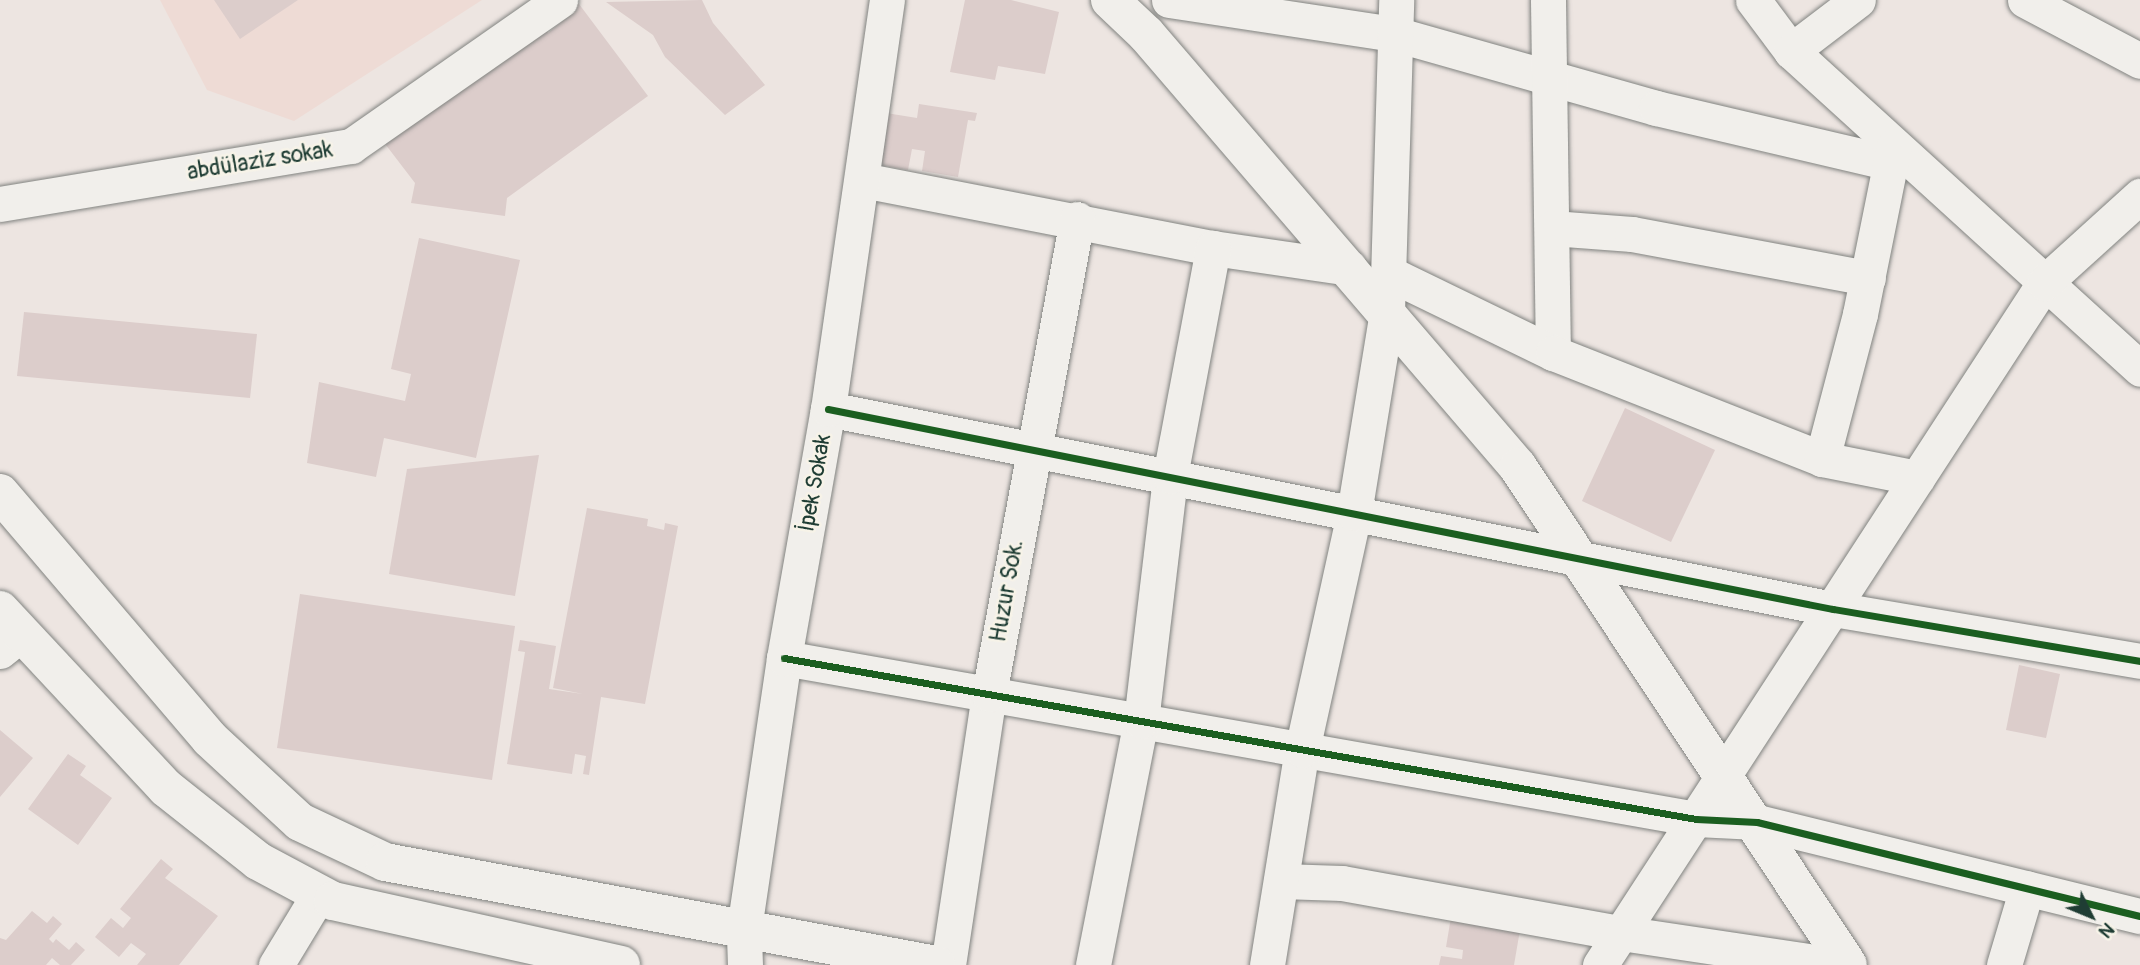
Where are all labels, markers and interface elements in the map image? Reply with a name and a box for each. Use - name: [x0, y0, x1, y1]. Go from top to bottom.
- street label: abdülaziz sokak: [185, 136, 335, 186]
- street label: İpek Sokak: [793, 432, 837, 534]
- street label: Huzur Sok.: [984, 538, 1030, 644]
- north arrow: [2056, 881, 2126, 951]
- text: N: [2093, 917, 2120, 943]

